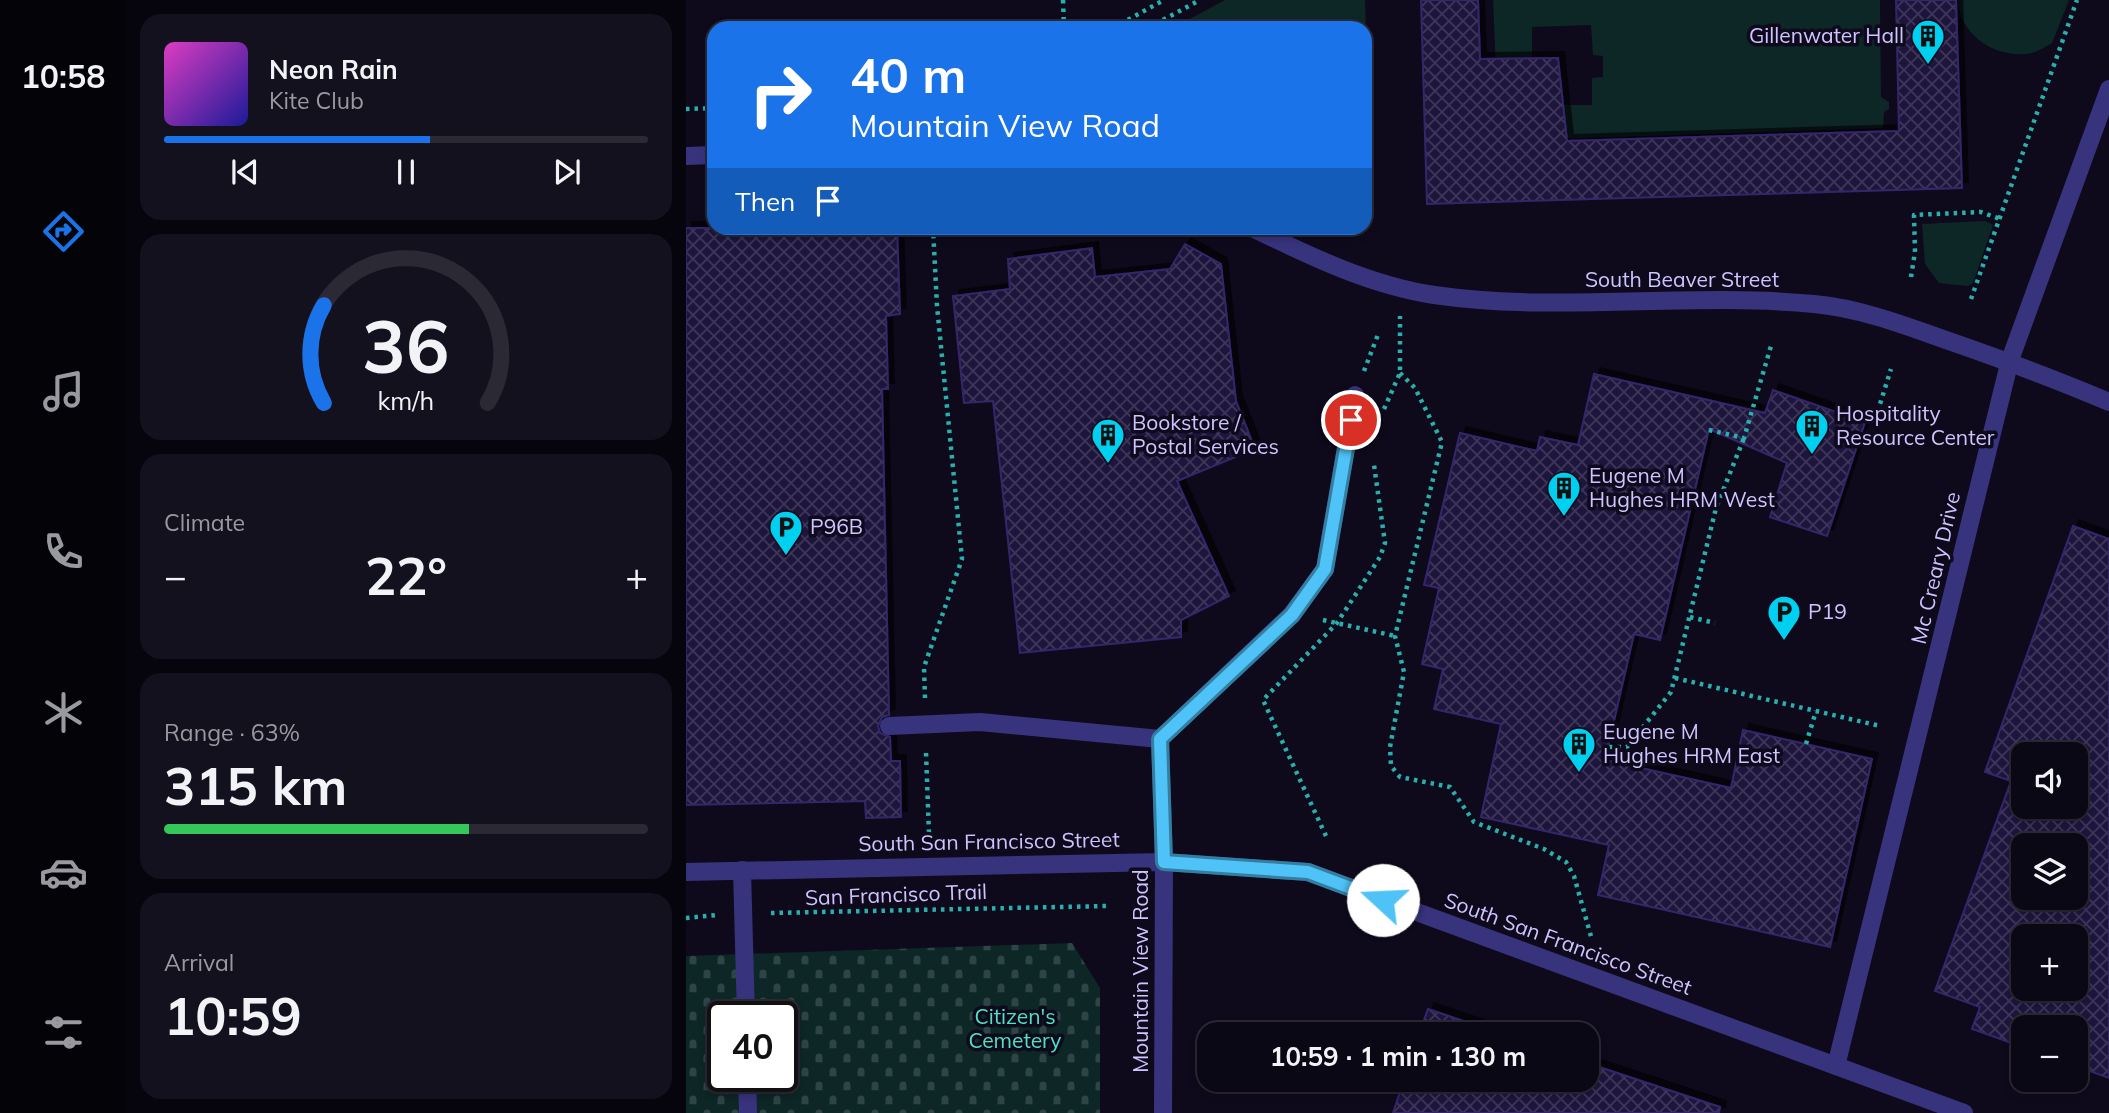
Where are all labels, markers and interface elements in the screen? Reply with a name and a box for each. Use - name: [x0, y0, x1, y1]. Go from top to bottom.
- building icon: Gillenwater Hall: [1909, 17, 1947, 66]
- place label: Gillenwater Hall: [1749, 22, 1904, 48]
- text: 40 m: [850, 44, 966, 105]
- icon: right: [735, 49, 826, 140]
- text: Neon Rain: [269, 53, 398, 86]
- text: 10:58: [21, 56, 105, 96]
- text: Kite Club: [269, 86, 364, 115]
- text: Mountain View Road: [850, 105, 1160, 145]
- icon: previous: [226, 153, 264, 191]
- icon: pause: [387, 153, 425, 191]
- icon: next: [548, 153, 586, 191]
- icon: arrive: [809, 182, 847, 220]
- text: Then: [735, 185, 795, 218]
- icon: directions: [39, 207, 88, 256]
- street label: South Beaver Street: [1585, 266, 1779, 292]
- text: 36: [362, 300, 450, 391]
- icon: music: [39, 367, 88, 416]
- text: km/h: [378, 384, 434, 415]
- pin: [1321, 390, 1381, 450]
- place label: Hospitality Resource Center: [1836, 400, 1995, 450]
- icon: arrive: [1332, 401, 1370, 439]
- building icon: Hospitality Resource Center: [1793, 407, 1831, 456]
- place label: Bookstore / Postal Services: [1132, 409, 1279, 459]
- building icon: Bookstore / Postal Services: [1089, 416, 1127, 465]
- place label: Eugene M Hughes HRM West: [1589, 462, 1775, 512]
- building icon: Eugene M Hughes HRM West: [1545, 469, 1583, 518]
- street label: Mc Creary Drive: [1905, 489, 1965, 646]
- text: Climate: [164, 508, 245, 537]
- parking icon: P96B: [767, 508, 805, 557]
- place label: P96B: [810, 513, 863, 539]
- icon: phone: [39, 527, 88, 576]
- text: 22°: [365, 543, 447, 608]
- text: −: [164, 552, 187, 600]
- text: +: [625, 552, 648, 600]
- parking icon: P19: [1765, 593, 1803, 642]
- place label: P19: [1808, 598, 1847, 624]
- icon: climate: [39, 688, 88, 737]
- text: Range · 63%: [164, 718, 300, 747]
- place label: Eugene M Hughes HRM East: [1603, 718, 1780, 768]
- building icon: Eugene M Hughes HRM East: [1560, 725, 1598, 774]
- map controls: [2011, 742, 2088, 1092]
- button: sound: [2011, 742, 2088, 819]
- text: 315 km: [164, 753, 347, 818]
- street label: South San Francisco Street: [858, 826, 1120, 856]
- button: layers: [2011, 833, 2088, 910]
- icon: car: [39, 848, 88, 897]
- position arrow: [1346, 863, 1420, 937]
- street label: Mountain View Road: [1127, 869, 1153, 1073]
- street label: San Francisco Trail: [804, 878, 987, 910]
- street label: South San Francisco Street: [1441, 886, 1696, 1000]
- button: +: [2011, 924, 2088, 1001]
- text: Arrival: [164, 948, 234, 977]
- text: 10:59: [164, 983, 302, 1048]
- speed limit sign: 40: [707, 1001, 798, 1092]
- park label: Citizen's Cemetery: [969, 1003, 1061, 1053]
- icon: filters: [39, 1008, 88, 1057]
- button: −: [2011, 1015, 2088, 1092]
- text: 10:59 · 1 min · 130 m: [1270, 1040, 1526, 1073]

